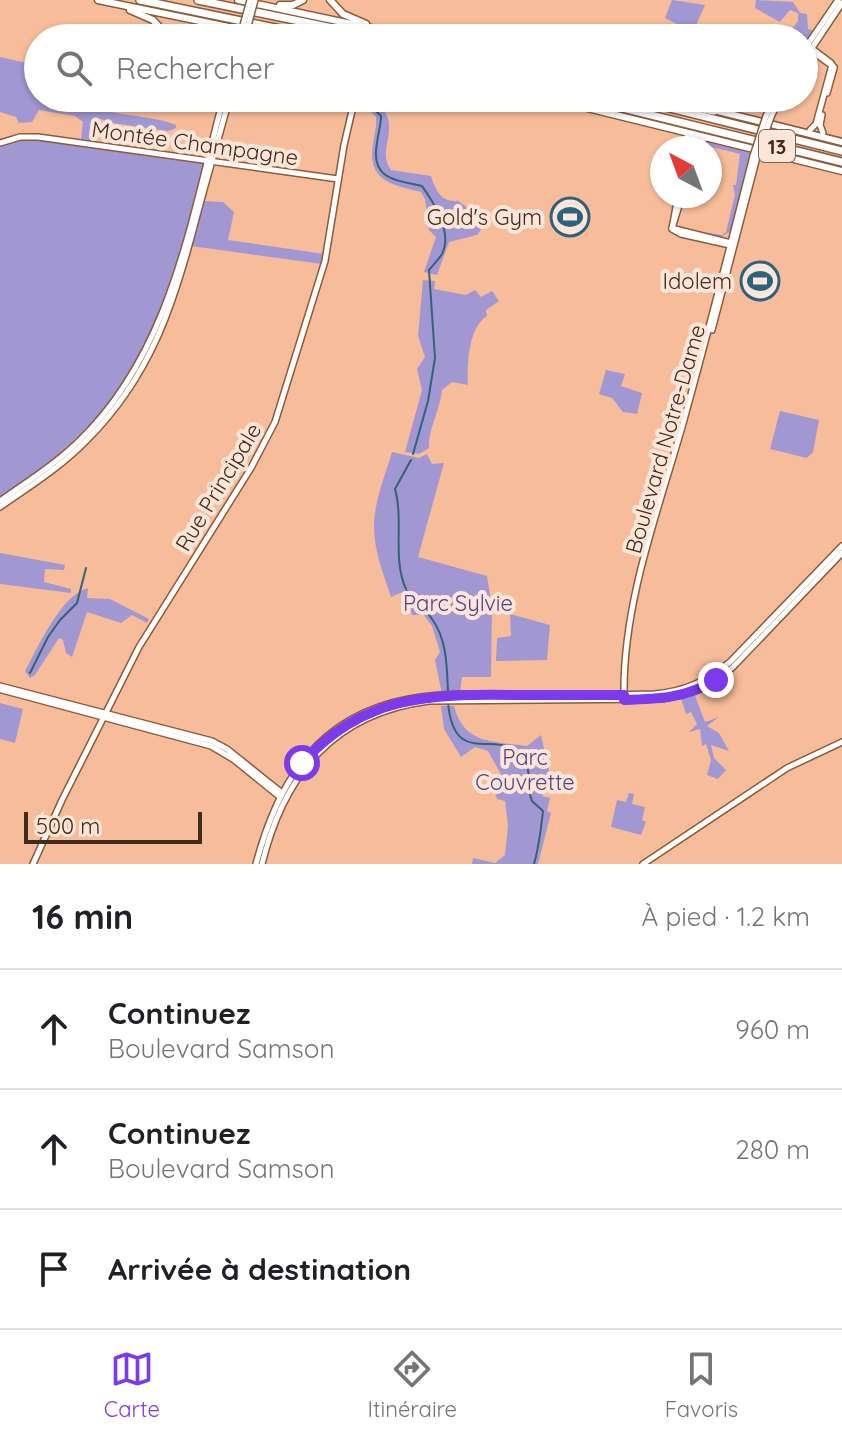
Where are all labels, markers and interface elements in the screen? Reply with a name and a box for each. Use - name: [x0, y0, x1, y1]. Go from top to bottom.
- search box: [24, 24, 818, 112]
- icon: search: [52, 46, 96, 90]
- text: Rechercher: [116, 49, 274, 87]
- street label: Montée Champagne: [90, 115, 300, 171]
- road number: 13: [759, 130, 795, 162]
- north arrow: [650, 136, 722, 208]
- sports icon: Gold's Gym: [549, 196, 591, 238]
- place label: Gold's Gym: [427, 203, 542, 231]
- sports icon: Idolem: [739, 260, 781, 302]
- place label: Idolem: [663, 267, 732, 295]
- street label: Boulevard Notre-Dame: [619, 321, 711, 557]
- street label: Rue Principale: [169, 418, 267, 556]
- park label: Parc Sylvie: [403, 589, 513, 617]
- route end: [698, 662, 734, 698]
- park label: Parc Couvrette: [475, 743, 575, 796]
- route start: [284, 745, 320, 781]
- scale bar: [24, 808, 202, 844]
- text: 500 m: [36, 812, 100, 840]
- text: 16 min: [32, 895, 133, 938]
- text: À pied · 1.2 km: [642, 900, 810, 933]
- text: Continuez: [108, 994, 250, 1032]
- icon: ahead: [32, 1007, 76, 1051]
- text: 960 m: [735, 1013, 810, 1046]
- text: Boulevard Samson: [108, 1032, 334, 1065]
- text: Continuez: [108, 1114, 250, 1152]
- icon: ahead: [32, 1127, 76, 1171]
- text: 280 m: [735, 1133, 810, 1166]
- text: Boulevard Samson: [108, 1152, 334, 1185]
- icon: arrive: [32, 1247, 76, 1291]
- text: Arrivée à destination: [108, 1250, 411, 1288]
- tab: Carte: [104, 1347, 160, 1423]
- tab: Itinéraire: [368, 1347, 457, 1423]
- tab: Favoris: [665, 1347, 738, 1423]

